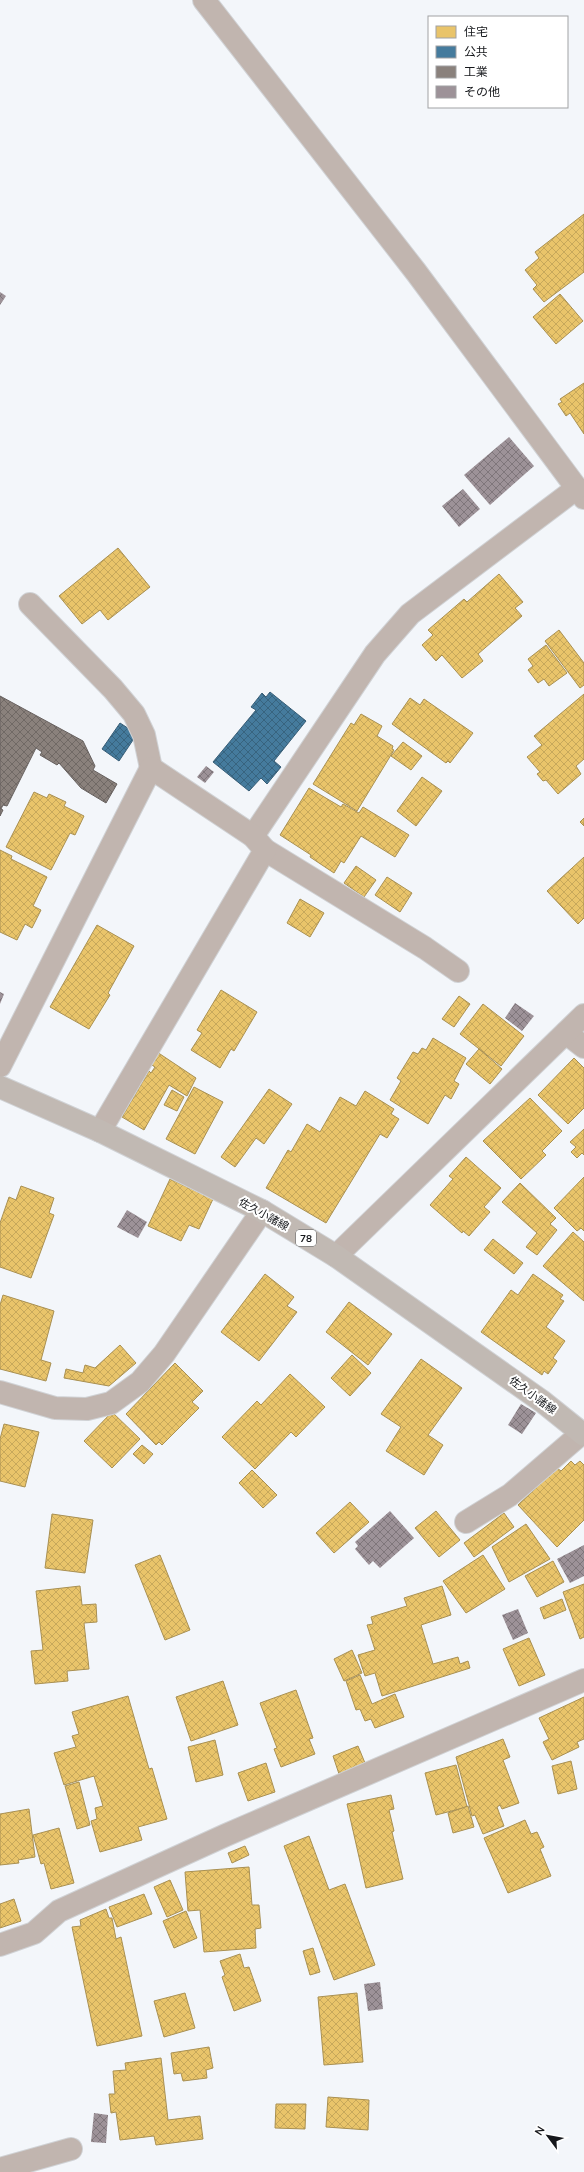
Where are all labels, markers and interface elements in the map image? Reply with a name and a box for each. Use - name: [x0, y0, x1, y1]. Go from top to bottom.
- legend: [428, 16, 568, 108]
- text: 住宅: [464, 24, 488, 40]
- text: 公共: [464, 44, 488, 60]
- text: 工業: [464, 64, 488, 80]
- text: その他: [464, 84, 500, 100]
- street label: 佐久小諸線: [236, 1195, 291, 1234]
- road number: 78: [296, 1230, 316, 1246]
- street label: 佐久小諸線: [506, 1373, 559, 1418]
- north arrow: [528, 2116, 568, 2156]
- text: N: [531, 2123, 548, 2138]

